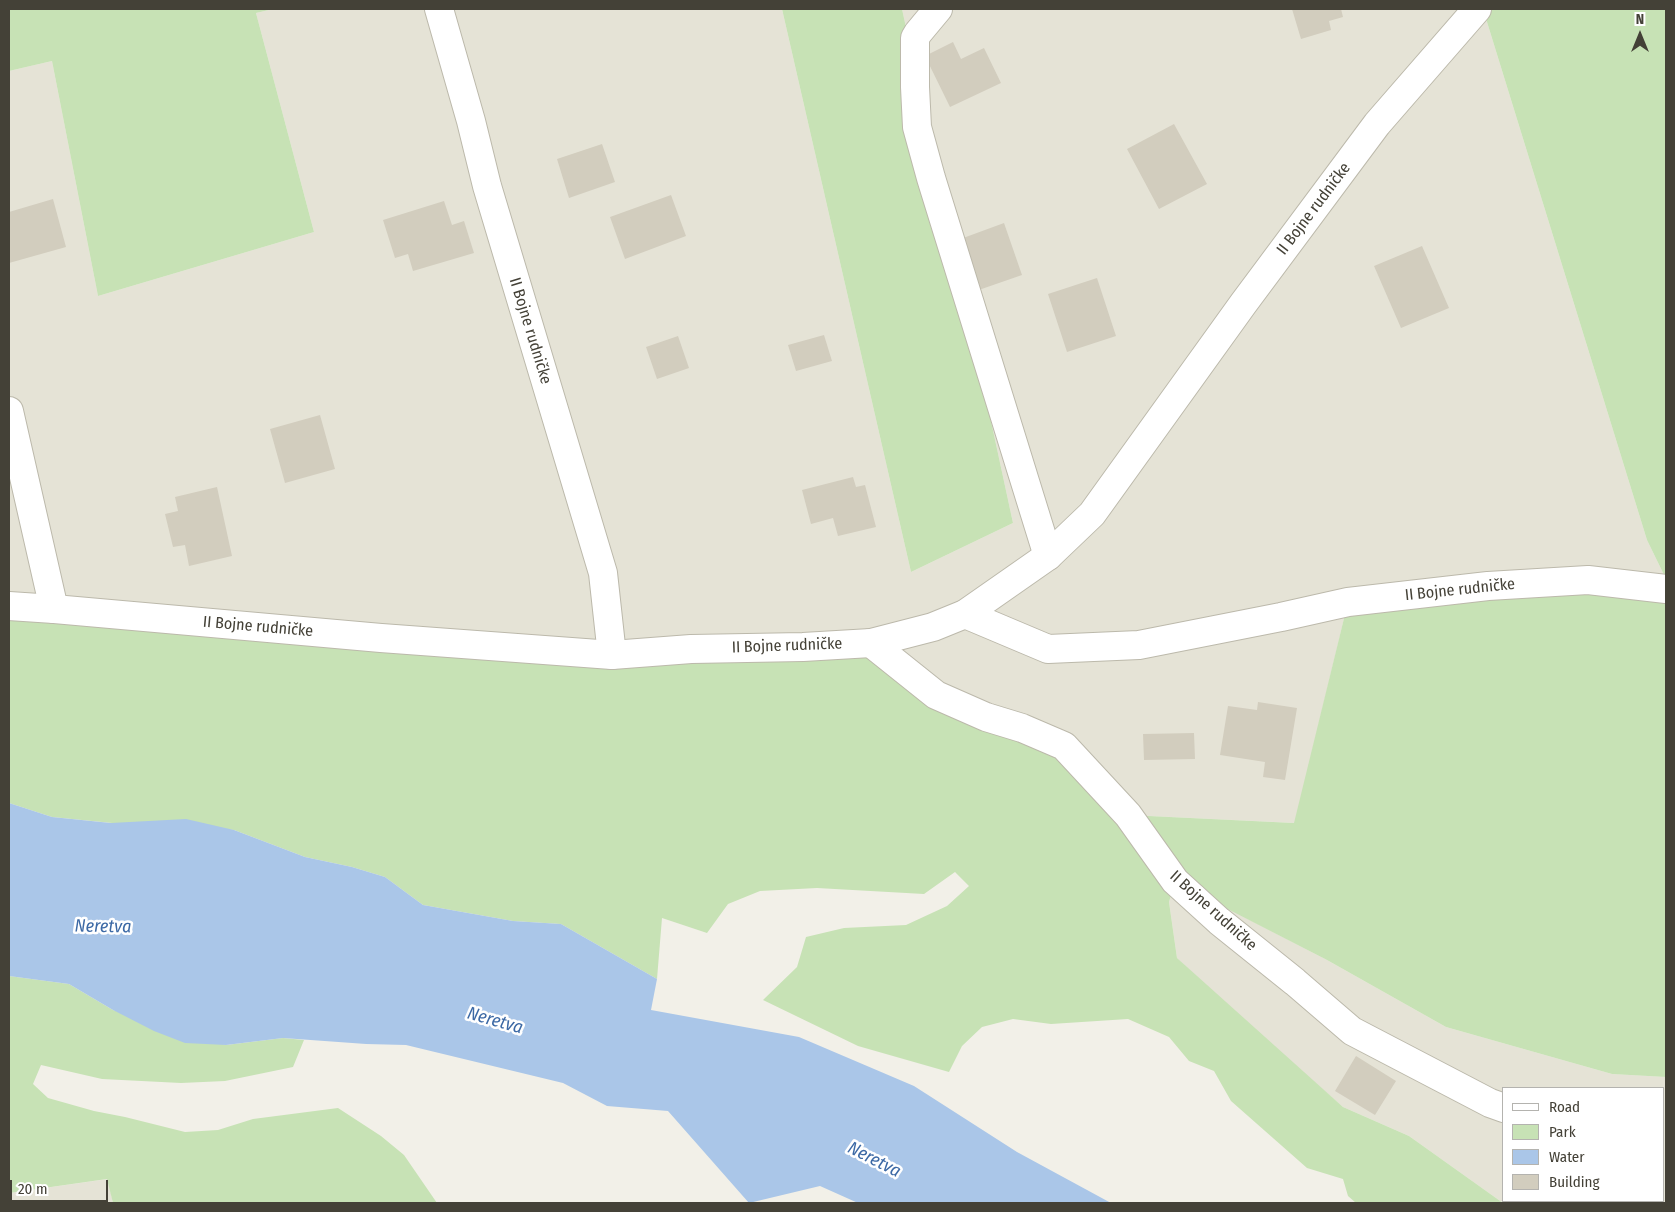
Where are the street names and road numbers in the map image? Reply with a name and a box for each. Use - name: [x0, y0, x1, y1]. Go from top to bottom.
- street label: II Bojne rudničke: [1273, 159, 1355, 259]
- street label: II Bojne rudničke: [505, 275, 555, 387]
- street label: II Bojne rudničke: [1404, 575, 1516, 605]
- street label: II Bojne rudničke: [202, 613, 314, 641]
- street label: II Bojne rudničke: [731, 634, 843, 658]
- street label: II Bojne rudničke: [1166, 867, 1260, 955]

